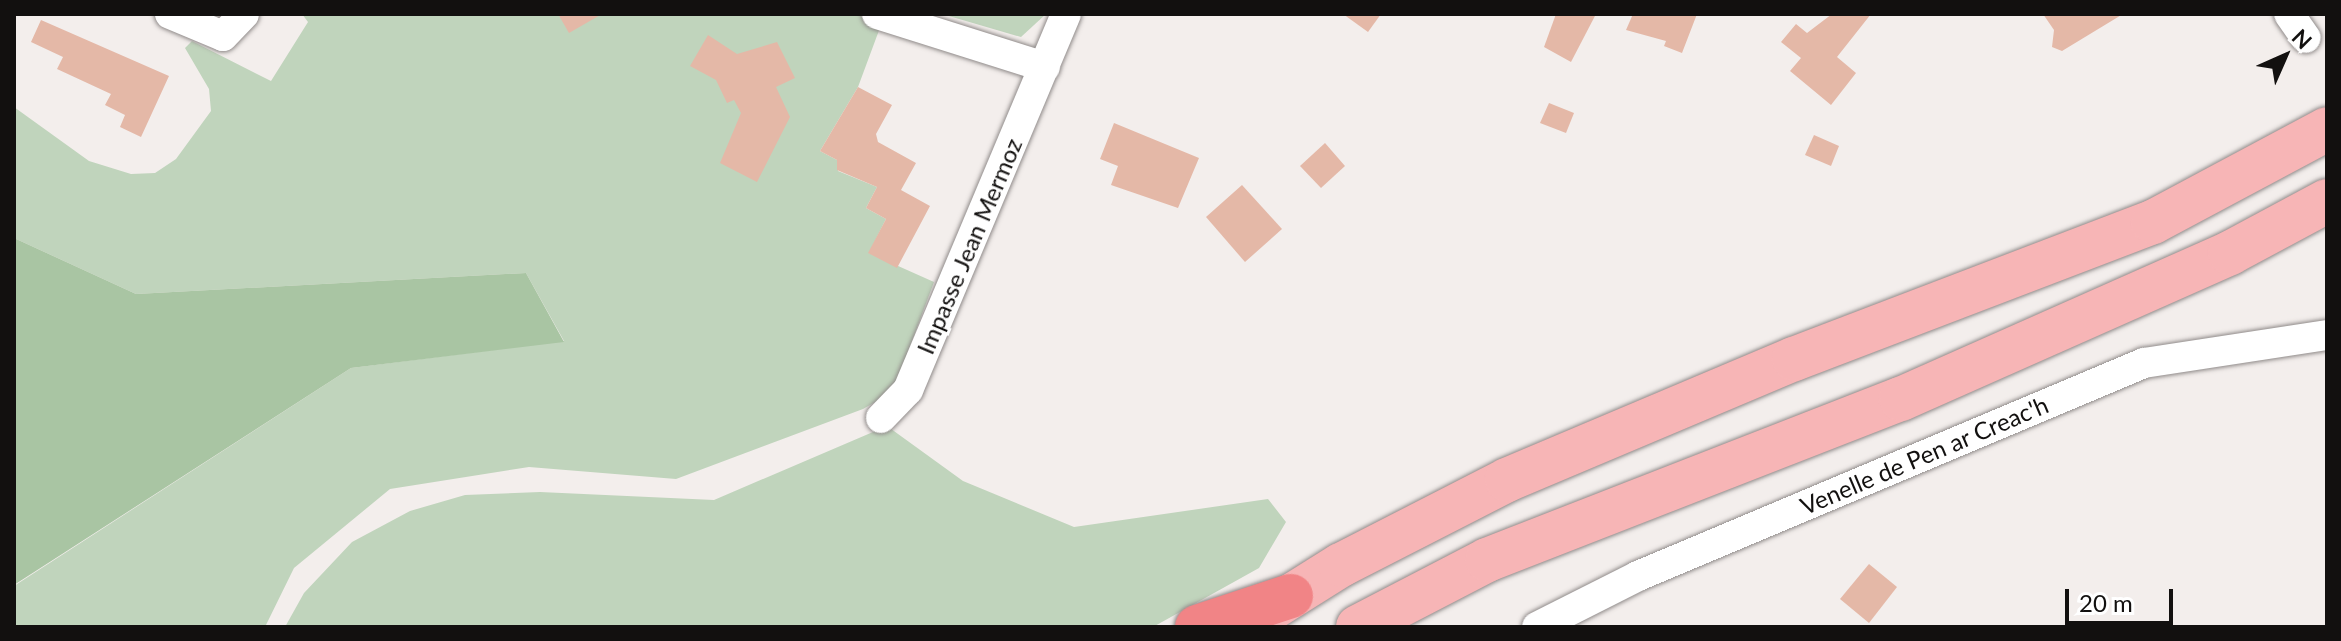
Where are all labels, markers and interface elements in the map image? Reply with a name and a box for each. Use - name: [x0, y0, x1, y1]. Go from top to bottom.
- north arrow: [2245, 16, 2325, 96]
- text: N: [2287, 23, 2318, 54]
- street label: Impasse Jean Mermoz: [910, 133, 1028, 359]
- street label: Venelle de Pen ar Creac'h: [1796, 390, 2052, 520]
- scale bar: [2069, 573, 2177, 623]
- text: 20 m: [2079, 588, 2133, 617]

